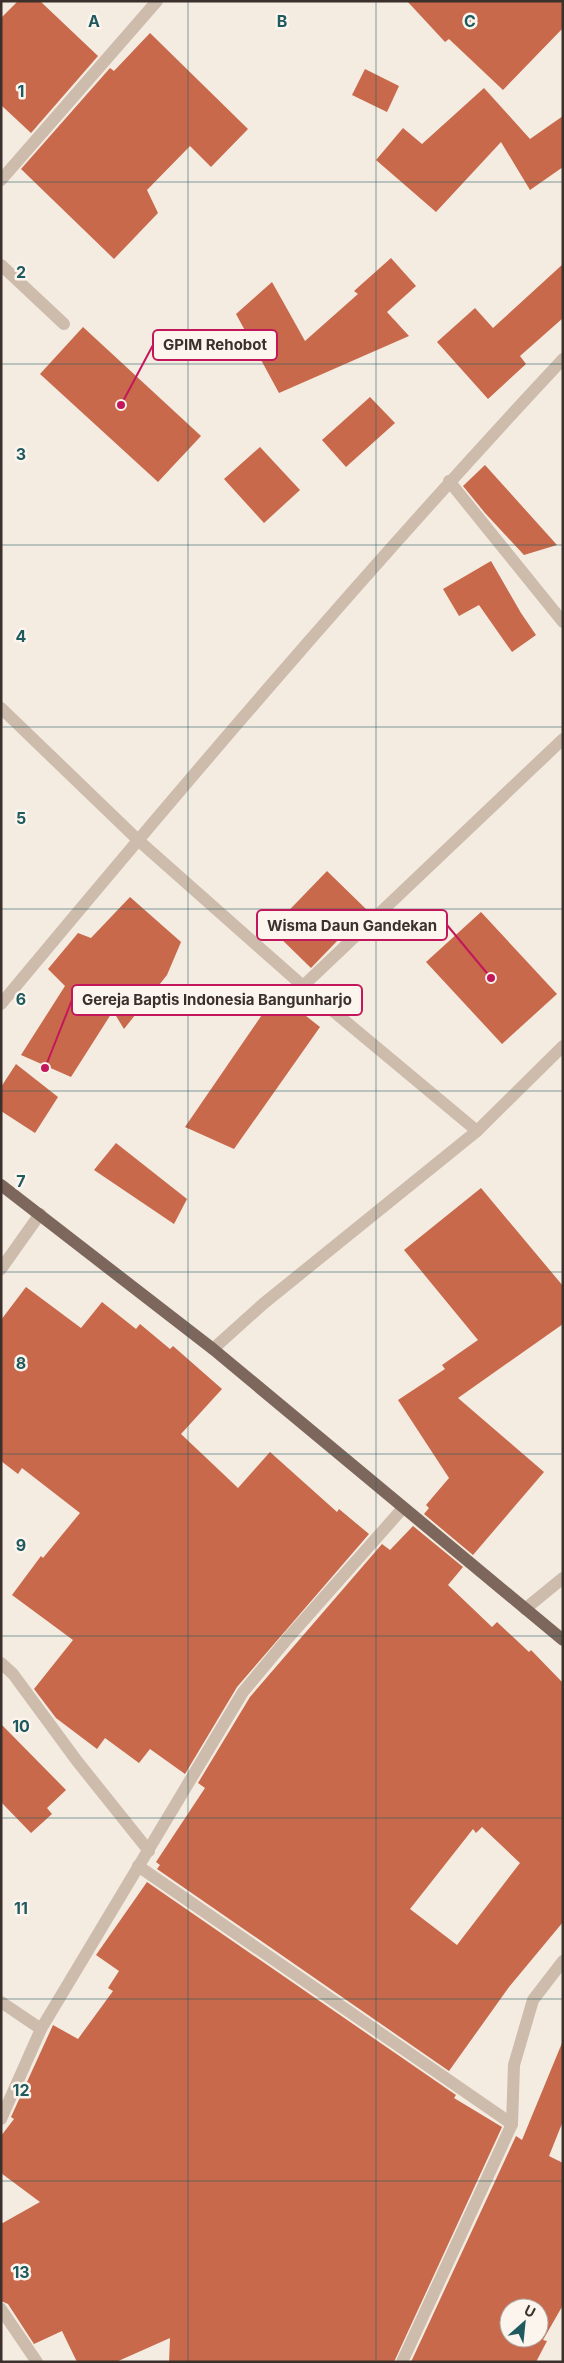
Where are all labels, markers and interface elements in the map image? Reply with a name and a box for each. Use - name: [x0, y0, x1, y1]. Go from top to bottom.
- text: A: [88, 11, 100, 31]
- text: B: [277, 11, 287, 31]
- text: C: [464, 11, 476, 31]
- text: 1: [18, 81, 24, 101]
- text: 2: [16, 262, 26, 282]
- callout: GPIM Rehobot: [153, 330, 277, 360]
- text: GPIM Rehobot: [163, 335, 268, 354]
- text: 3: [16, 444, 26, 464]
- text: 4: [16, 626, 27, 646]
- text: 5: [16, 808, 26, 828]
- callout: Wisma Daun Gandekan: [257, 910, 447, 940]
- text: Wisma Daun Gandekan: [267, 916, 437, 935]
- callout: Gereja Baptis Indonesia Bangunharjo: [72, 985, 362, 1015]
- text: 6: [16, 989, 26, 1009]
- text: Gereja Baptis Indonesia Bangunharjo: [82, 990, 352, 1009]
- text: 7: [16, 1171, 26, 1191]
- text: 8: [16, 1353, 26, 1373]
- text: 9: [16, 1535, 26, 1555]
- text: 10: [12, 1716, 30, 1736]
- text: 11: [14, 1898, 28, 1918]
- text: 12: [13, 2080, 29, 2100]
- text: 13: [12, 2262, 30, 2282]
- north arrow: [499, 2298, 549, 2348]
- text: U: [522, 2301, 539, 2321]

